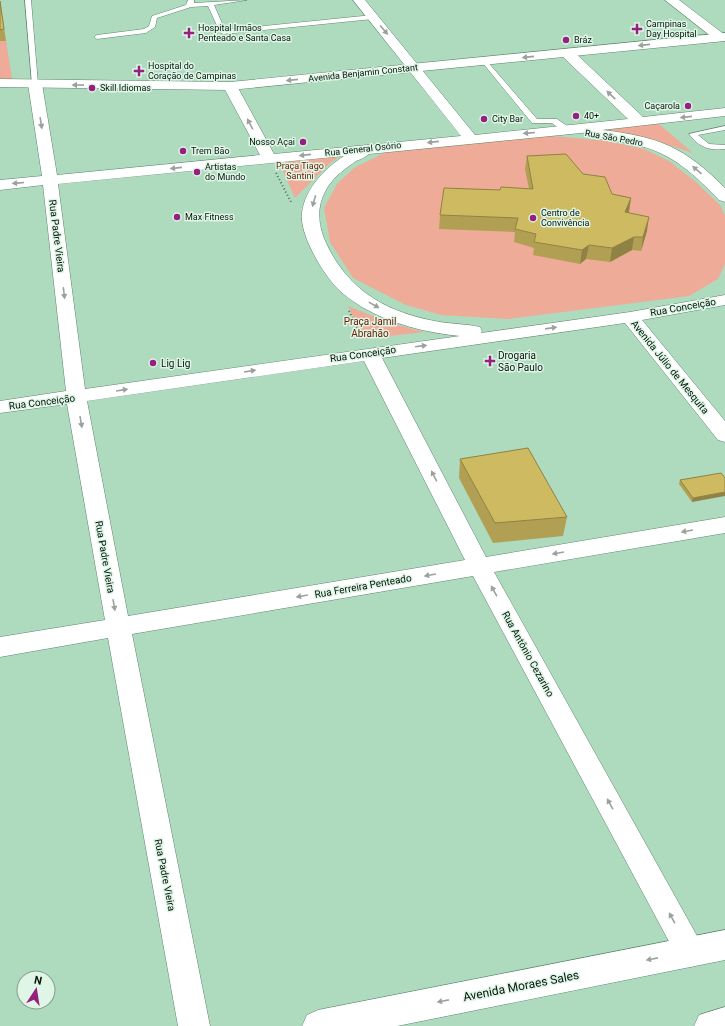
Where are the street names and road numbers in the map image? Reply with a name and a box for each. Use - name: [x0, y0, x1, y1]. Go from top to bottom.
- street label: Avenida Benjamin Constant: [308, 62, 418, 84]
- street label: Rua São Pedro: [584, 128, 644, 148]
- street label: Rua General Osório: [324, 140, 402, 158]
- street label: Rua Padre Vieira: [47, 199, 67, 273]
- street label: Rua Conceição: [649, 296, 717, 318]
- street label: Avenida Júlio de Mesquita: [629, 318, 711, 416]
- street label: Rua Conceição: [329, 344, 397, 364]
- street label: Rua Conceição: [8, 392, 76, 412]
- street label: Rua Padre Vieira: [93, 520, 117, 594]
- street label: Rua Ferreira Penteado: [314, 572, 413, 600]
- street label: Rua Antônio Cezarino: [500, 609, 556, 699]
- street label: Rua Padre Vieira: [153, 838, 177, 912]
- street label: Avenida Moraes Sales: [462, 968, 580, 1004]

